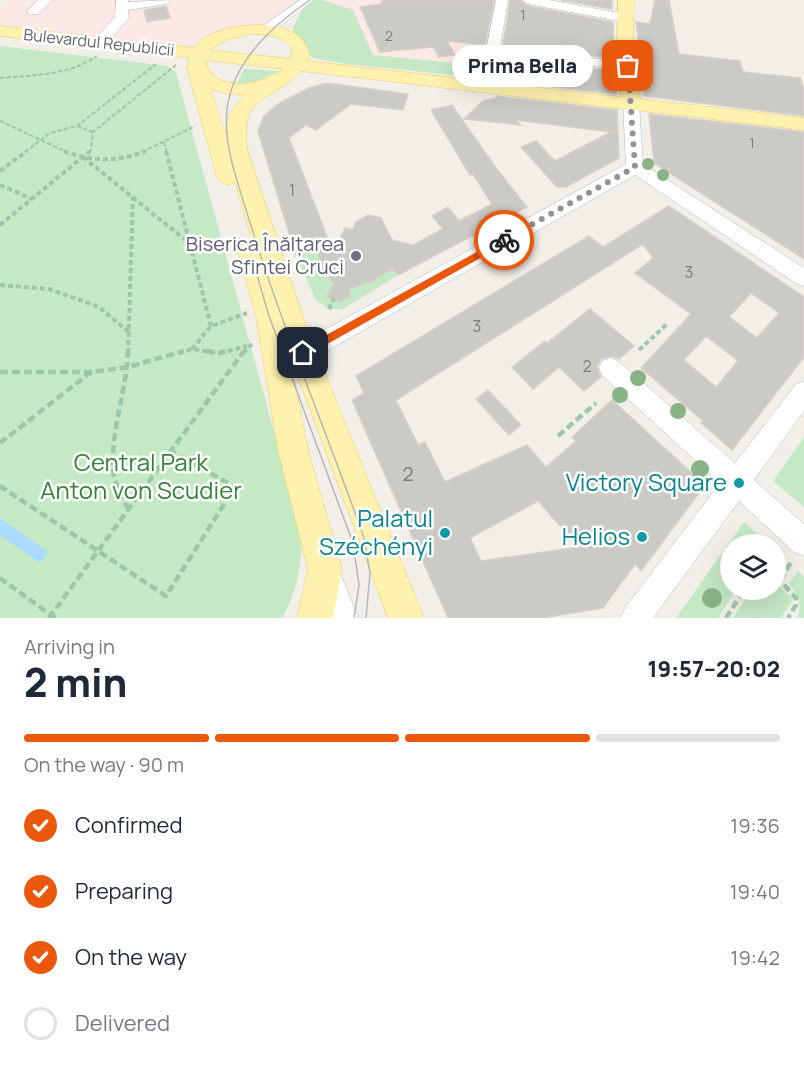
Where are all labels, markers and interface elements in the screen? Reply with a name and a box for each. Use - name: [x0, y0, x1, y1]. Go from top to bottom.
- house number: 1: [520, 5, 526, 24]
- street label: Bulevardul Republicii: [23, 23, 175, 61]
- house number: 2: [385, 26, 393, 45]
- pin: [602, 40, 653, 91]
- callout: Prima Bella: [451, 45, 592, 87]
- icon: bag: [611, 49, 644, 82]
- text: Prima Bella: [468, 52, 577, 79]
- house number: 1: [749, 133, 755, 152]
- house number: 1: [289, 179, 295, 201]
- courier: [474, 210, 534, 270]
- icon: bike: [488, 224, 521, 257]
- place label: Biserica Înălțarea Sfintei Cruci: [186, 230, 344, 280]
- marker: Biserica Înălțarea Sfintei Cruci: [349, 249, 363, 263]
- house number: 3: [685, 261, 693, 283]
- house number: 3: [473, 315, 481, 337]
- pin: [277, 327, 328, 378]
- icon: home: [286, 336, 319, 369]
- house number: 2: [582, 355, 592, 377]
- park label: Central Park Anton von Scudier: [40, 445, 242, 506]
- house number: 2: [402, 460, 414, 487]
- place label: Victory Square: [566, 465, 727, 498]
- marker: Victory Square: [732, 476, 746, 490]
- place label: Palatul Széchényi: [319, 501, 433, 562]
- place label: Helios: [562, 519, 630, 552]
- marker: Palatul Széchényi: [438, 526, 452, 540]
- marker: Helios: [635, 530, 649, 544]
- map controls: [720, 534, 786, 600]
- button: layers: [720, 534, 786, 600]
- text: Arriving in: [24, 633, 115, 660]
- text: 19:57–20:02: [648, 654, 780, 684]
- text: 2 min: [24, 655, 127, 709]
- text: On the way · 90 m: [24, 751, 184, 778]
- icon: check: [24, 809, 57, 842]
- text: Confirmed: [75, 810, 183, 840]
- text: 19:36: [730, 812, 780, 839]
- icon: check: [24, 875, 57, 908]
- text: Preparing: [75, 876, 173, 906]
- text: 19:40: [730, 878, 780, 905]
- icon: check: [24, 941, 57, 974]
- text: On the way: [75, 942, 187, 972]
- text: 19:42: [731, 944, 780, 971]
- text: Delivered: [75, 1008, 170, 1038]

